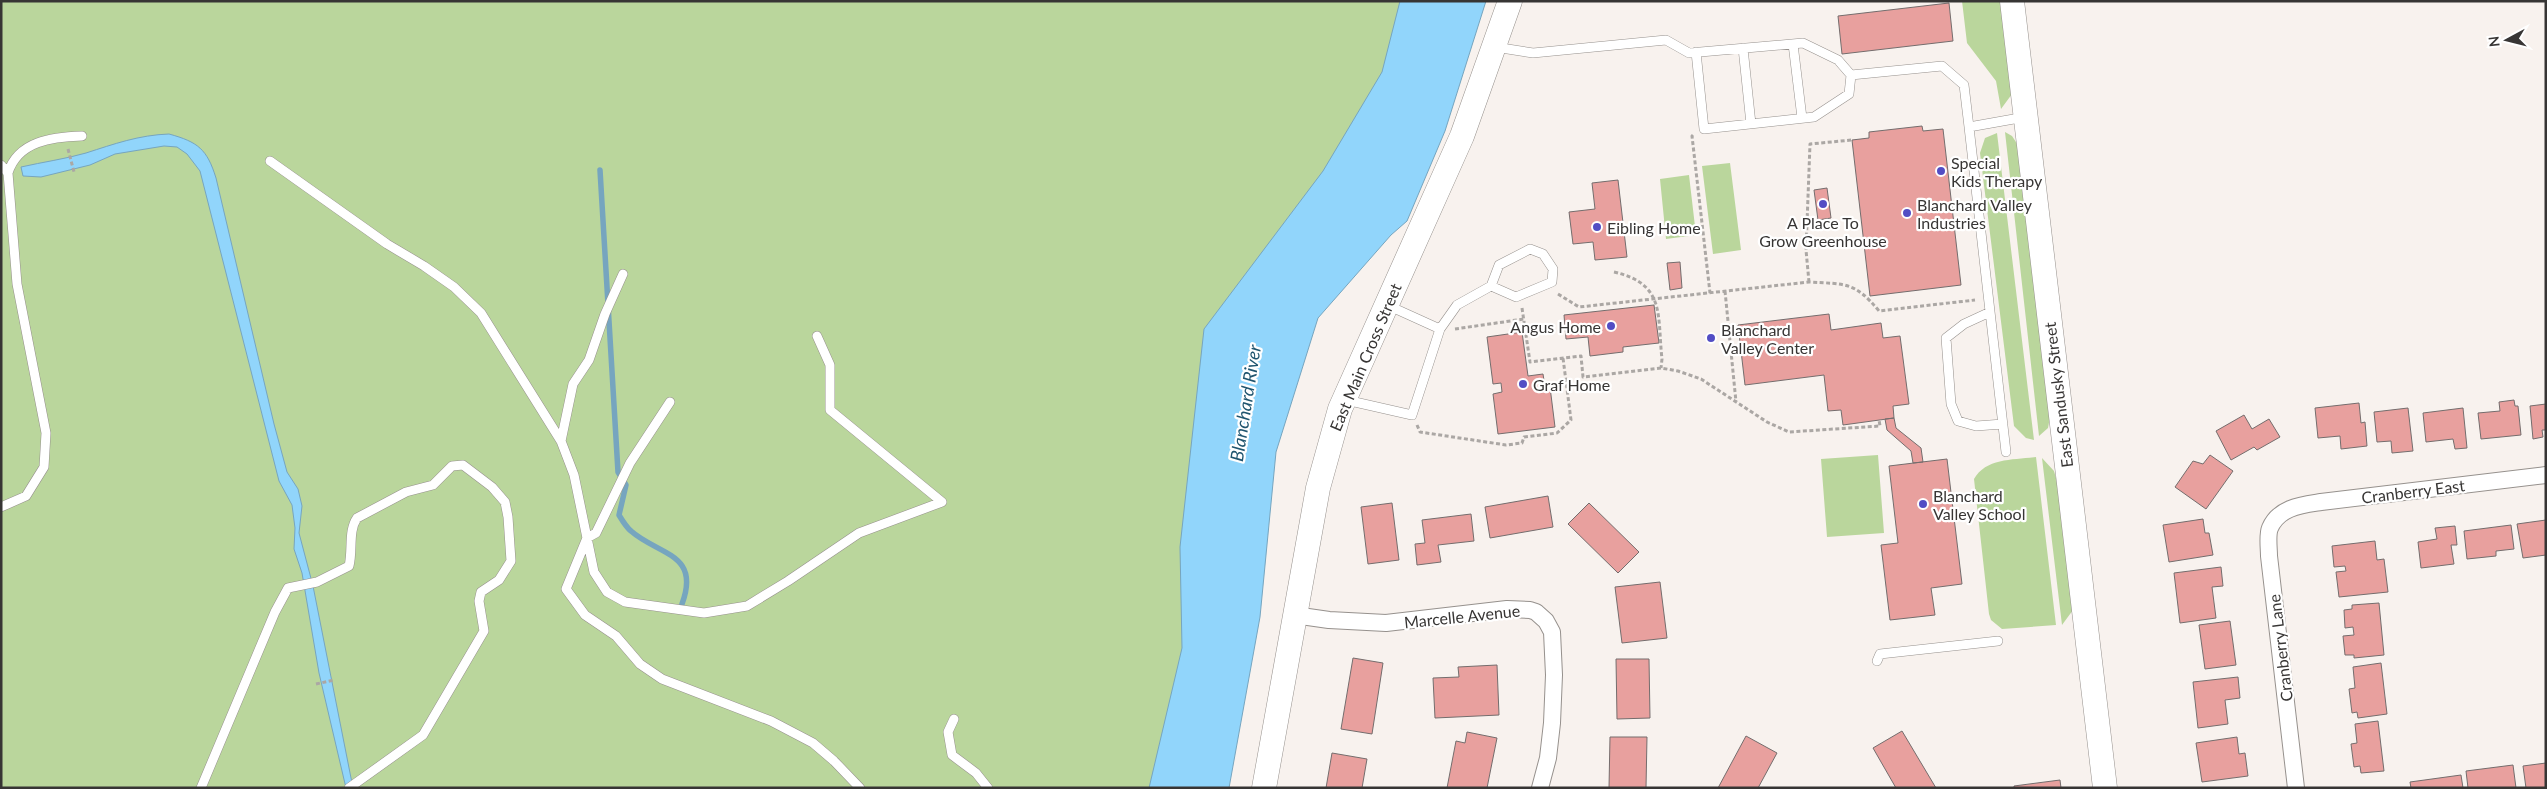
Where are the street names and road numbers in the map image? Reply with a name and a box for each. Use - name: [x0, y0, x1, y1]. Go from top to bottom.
- street label: East Main Cross Street: [1325, 280, 1405, 434]
- street label: East Sandusky Street: [2040, 321, 2076, 469]
- street label: Cranberry East: [2360, 475, 2466, 507]
- street label: Cranberry Lane: [2264, 593, 2296, 703]
- street label: Marcelle Avenue: [1403, 600, 1521, 632]

